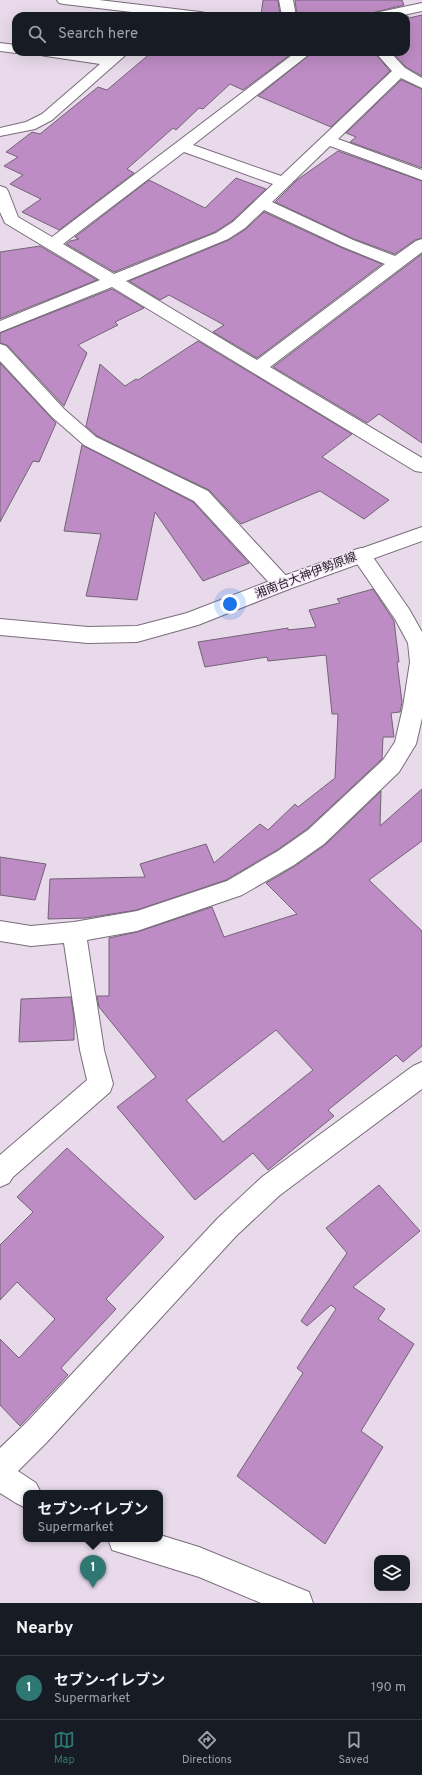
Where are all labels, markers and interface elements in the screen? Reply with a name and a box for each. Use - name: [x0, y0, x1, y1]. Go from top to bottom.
- search box: [12, 12, 410, 56]
- icon: search: [26, 23, 48, 45]
- text: Search here: [58, 25, 138, 44]
- street label: 湘南台大神伊勢原線: [253, 549, 359, 603]
- your location: [220, 594, 240, 614]
- popup: [23, 1490, 163, 1542]
- text: セブン-イレブン: [37, 1501, 149, 1520]
- text: Supermarket: [37, 1520, 114, 1536]
- pin: 1: [80, 1555, 106, 1588]
- map controls: [374, 1555, 410, 1591]
- button: layers: [374, 1555, 410, 1591]
- text: Nearby: [16, 1618, 73, 1640]
- text: セブン-イレブン: [54, 1672, 165, 1691]
- text: 1: [26, 1680, 32, 1696]
- text: 190 m: [371, 1680, 406, 1696]
- text: Supermarket: [54, 1691, 130, 1707]
- tab: Map: [53, 1729, 75, 1767]
- tab: Directions: [182, 1729, 232, 1767]
- tab: Saved: [338, 1729, 369, 1767]

